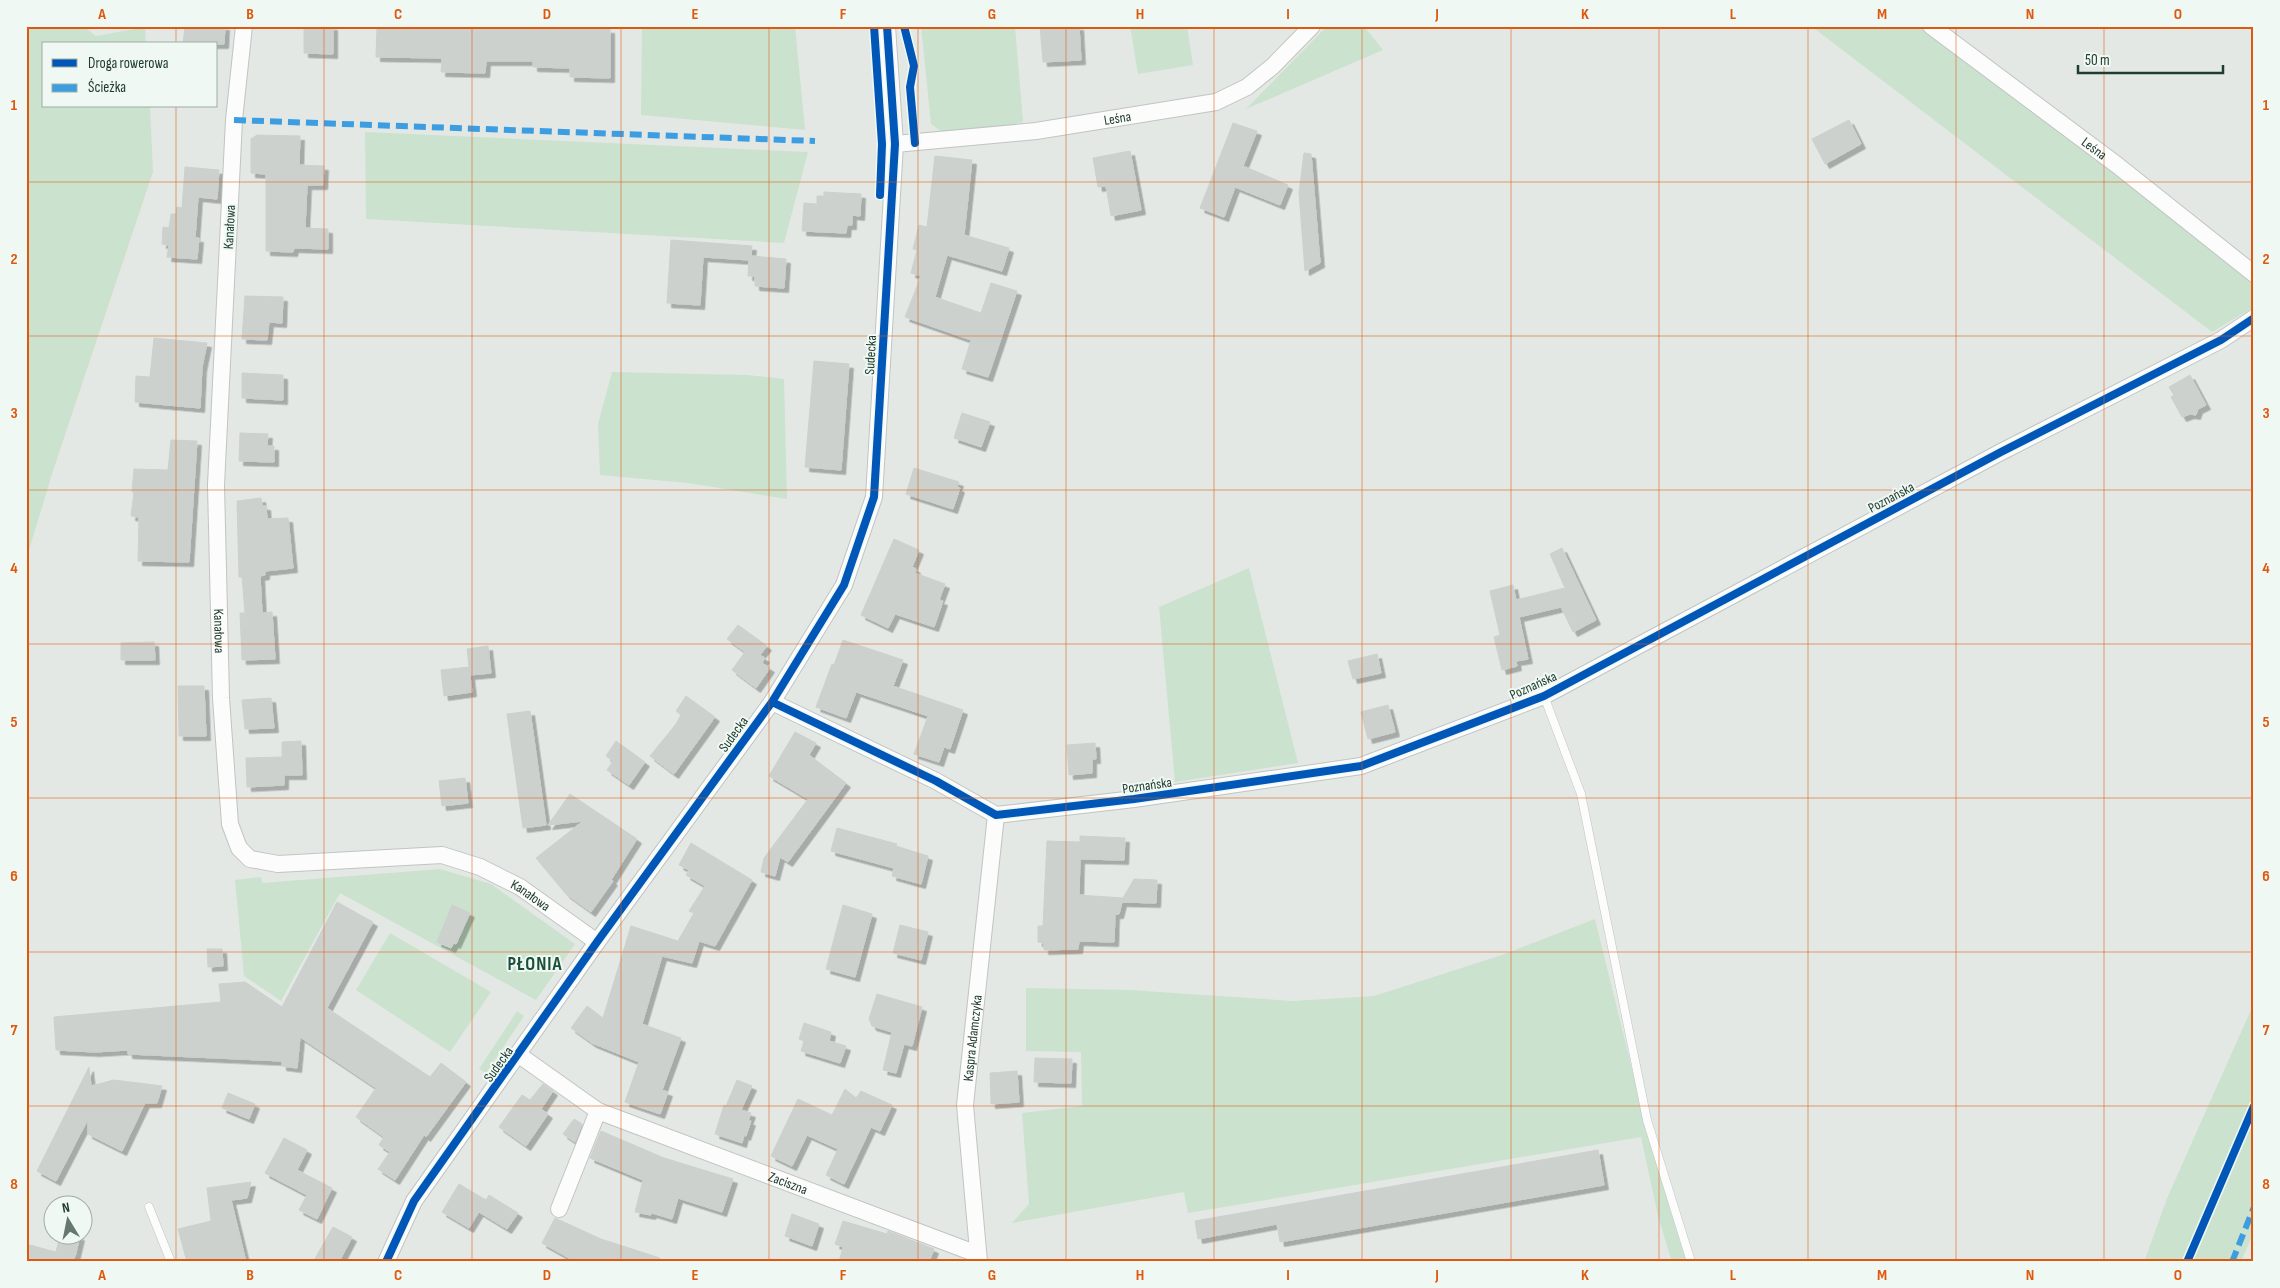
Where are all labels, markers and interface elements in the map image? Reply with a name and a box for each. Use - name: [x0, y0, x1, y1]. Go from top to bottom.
- text: A: [97, 5, 106, 24]
- text: B: [246, 5, 254, 24]
- text: C: [394, 5, 402, 24]
- text: D: [543, 5, 551, 24]
- text: E: [692, 5, 699, 24]
- text: F: [840, 5, 847, 24]
- text: G: [988, 5, 996, 24]
- text: H: [1136, 5, 1144, 24]
- text: I: [1286, 5, 1290, 24]
- text: J: [1434, 5, 1439, 24]
- text: K: [1581, 5, 1589, 24]
- text: L: [1730, 5, 1737, 24]
- text: M: [1877, 5, 1887, 24]
- text: N: [2026, 5, 2034, 24]
- text: O: [2174, 5, 2182, 24]
- legend: [42, 42, 218, 108]
- scale bar: [2078, 42, 2222, 74]
- text: 50 m: [2085, 51, 2110, 70]
- text: Droga rowerowa: [88, 54, 169, 73]
- text: Ścieżka: [88, 78, 126, 97]
- text: 1: [11, 96, 18, 115]
- text: 1: [2263, 96, 2270, 115]
- street label: Leśna: [1103, 108, 1132, 129]
- street label: Leśna: [2078, 134, 2110, 163]
- street label: Kanałowa: [220, 204, 239, 250]
- text: 2: [10, 250, 18, 269]
- text: 2: [2262, 250, 2270, 269]
- street label: Sudecka: [861, 335, 880, 375]
- text: 3: [10, 404, 18, 423]
- text: 3: [2262, 404, 2270, 423]
- street label: Poznańska: [1865, 478, 1917, 517]
- text: 4: [10, 559, 18, 578]
- text: 4: [2262, 559, 2270, 578]
- street label: Kanałowa: [210, 609, 228, 653]
- street label: Poznańska: [1507, 668, 1559, 703]
- text: 5: [10, 713, 18, 732]
- street label: Sudecka: [715, 713, 752, 755]
- text: 5: [2262, 713, 2270, 732]
- street label: Poznańska: [1121, 774, 1173, 797]
- text: 6: [10, 867, 18, 886]
- text: 6: [2262, 867, 2270, 886]
- street label: Kanałowa: [508, 876, 554, 915]
- district label: PŁONIA: [507, 953, 563, 976]
- street label: Kaspra Adamczyka: [960, 994, 986, 1082]
- text: 7: [11, 1021, 18, 1040]
- text: 7: [2263, 1021, 2270, 1040]
- street label: Sudecka: [480, 1043, 517, 1085]
- street label: Zaciszna: [766, 1168, 810, 1198]
- text: 8: [10, 1175, 18, 1194]
- text: 8: [2262, 1175, 2270, 1194]
- north arrow: [42, 1196, 92, 1246]
- text: N: [61, 1199, 71, 1217]
- text: A: [97, 1266, 106, 1285]
- text: B: [246, 1266, 254, 1285]
- text: C: [394, 1266, 402, 1285]
- text: D: [543, 1266, 551, 1285]
- text: E: [692, 1266, 699, 1285]
- text: F: [840, 1266, 847, 1285]
- text: G: [988, 1266, 996, 1285]
- text: H: [1136, 1266, 1144, 1285]
- text: I: [1286, 1266, 1290, 1285]
- text: J: [1434, 1266, 1439, 1285]
- text: K: [1581, 1266, 1589, 1285]
- text: L: [1730, 1266, 1737, 1285]
- text: M: [1877, 1266, 1887, 1285]
- text: N: [2026, 1266, 2034, 1285]
- text: O: [2174, 1266, 2182, 1285]

